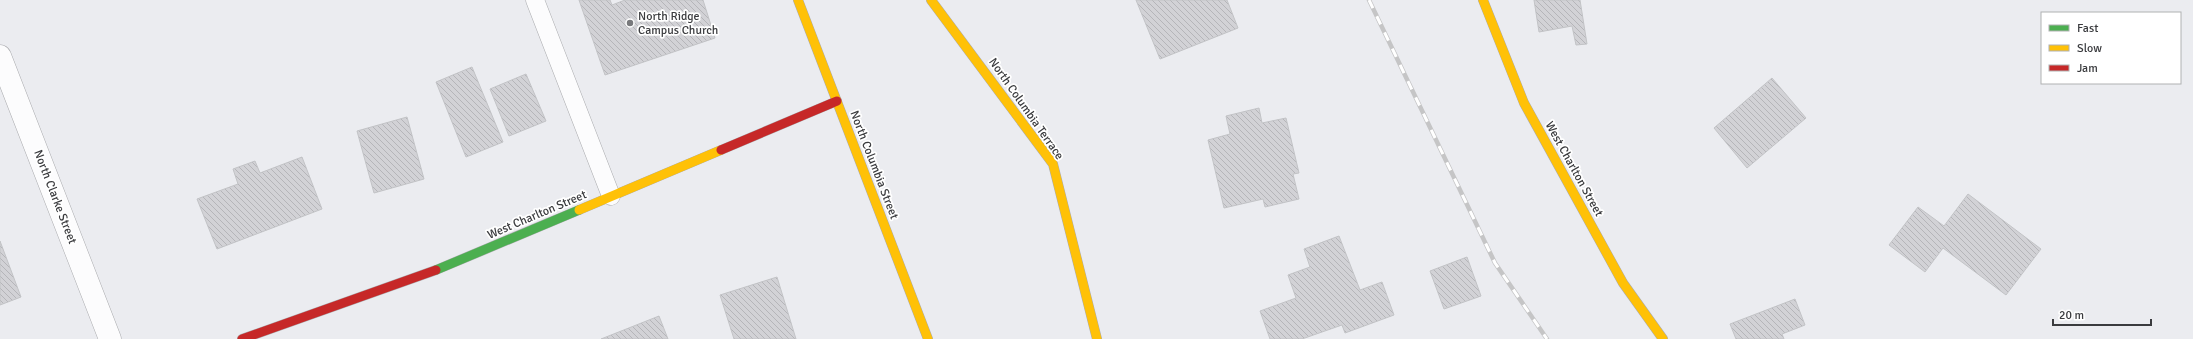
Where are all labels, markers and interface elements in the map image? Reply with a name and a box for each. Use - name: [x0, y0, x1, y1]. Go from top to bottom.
- place label: North Ridge Campus Church: [638, 9, 718, 38]
- legend: [2041, 12, 2181, 84]
- marker: North Ridge Campus Church: [625, 18, 635, 28]
- text: Fast: [2077, 21, 2098, 36]
- text: Slow: [2077, 41, 2102, 56]
- street label: North Columbia Terrace: [985, 55, 1067, 163]
- text: Jam: [2077, 61, 2098, 76]
- street label: North Columbia Street: [846, 109, 902, 221]
- street label: West Charlton Street: [1542, 119, 1606, 219]
- street label: North Clarke Street: [30, 148, 80, 246]
- street label: West Charlton Street: [485, 187, 589, 243]
- scale bar: [2053, 301, 2151, 327]
- text: 20 m: [2059, 308, 2084, 323]

